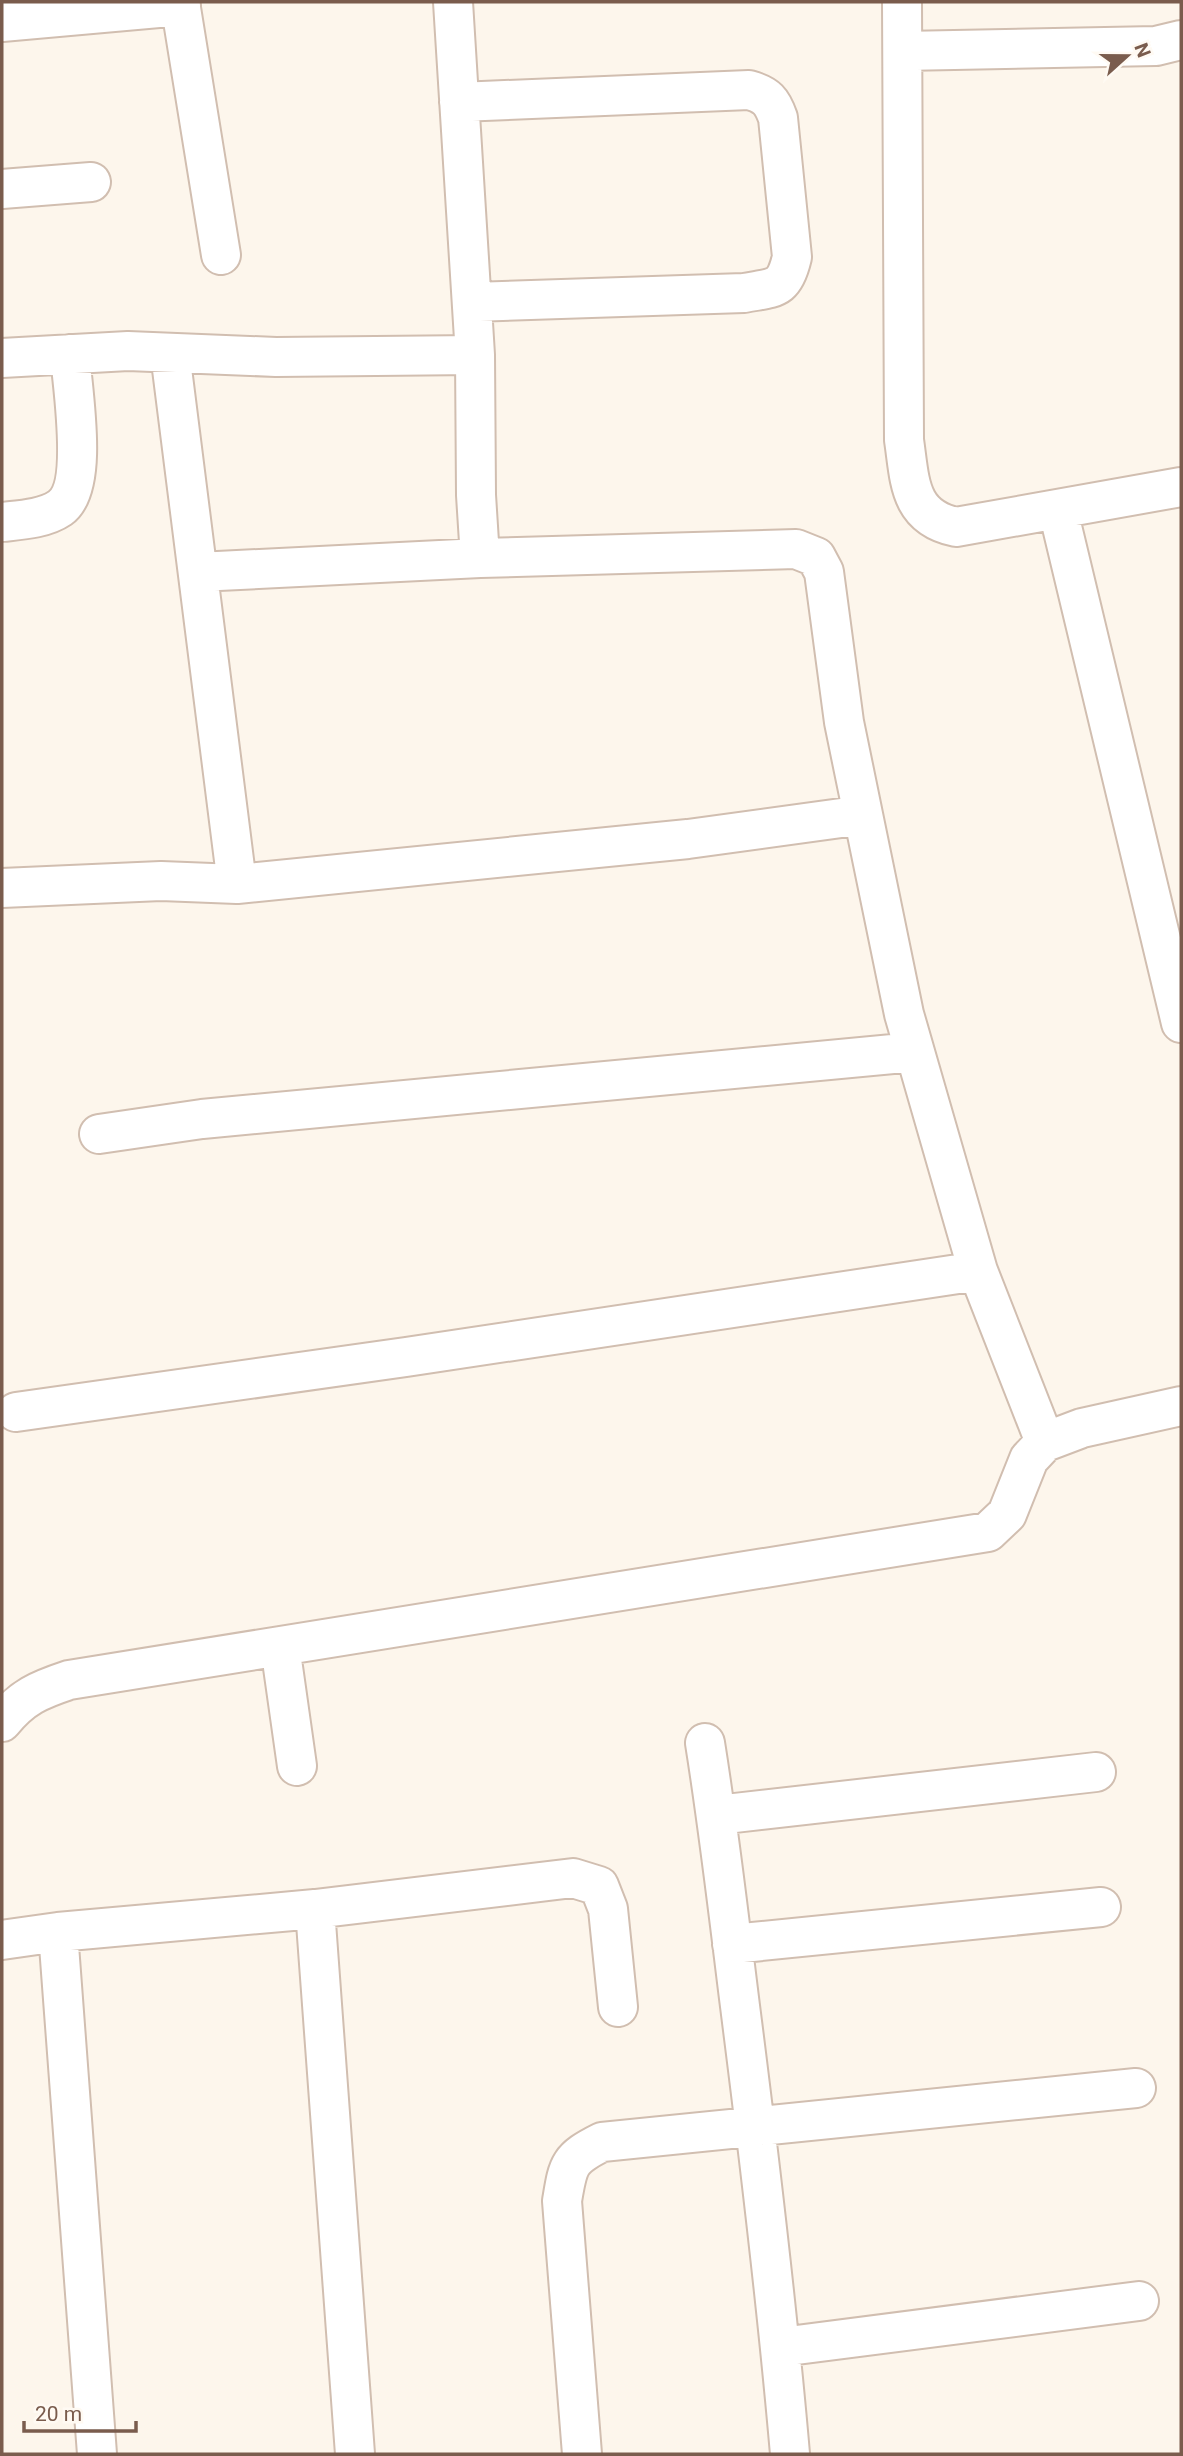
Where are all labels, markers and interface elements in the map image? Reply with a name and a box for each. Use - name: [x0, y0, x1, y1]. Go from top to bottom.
- north arrow: [1092, 21, 1162, 91]
- text: N: [1129, 40, 1156, 60]
- scale bar: [24, 2390, 136, 2434]
- text: 20 m: [35, 2402, 82, 2426]

